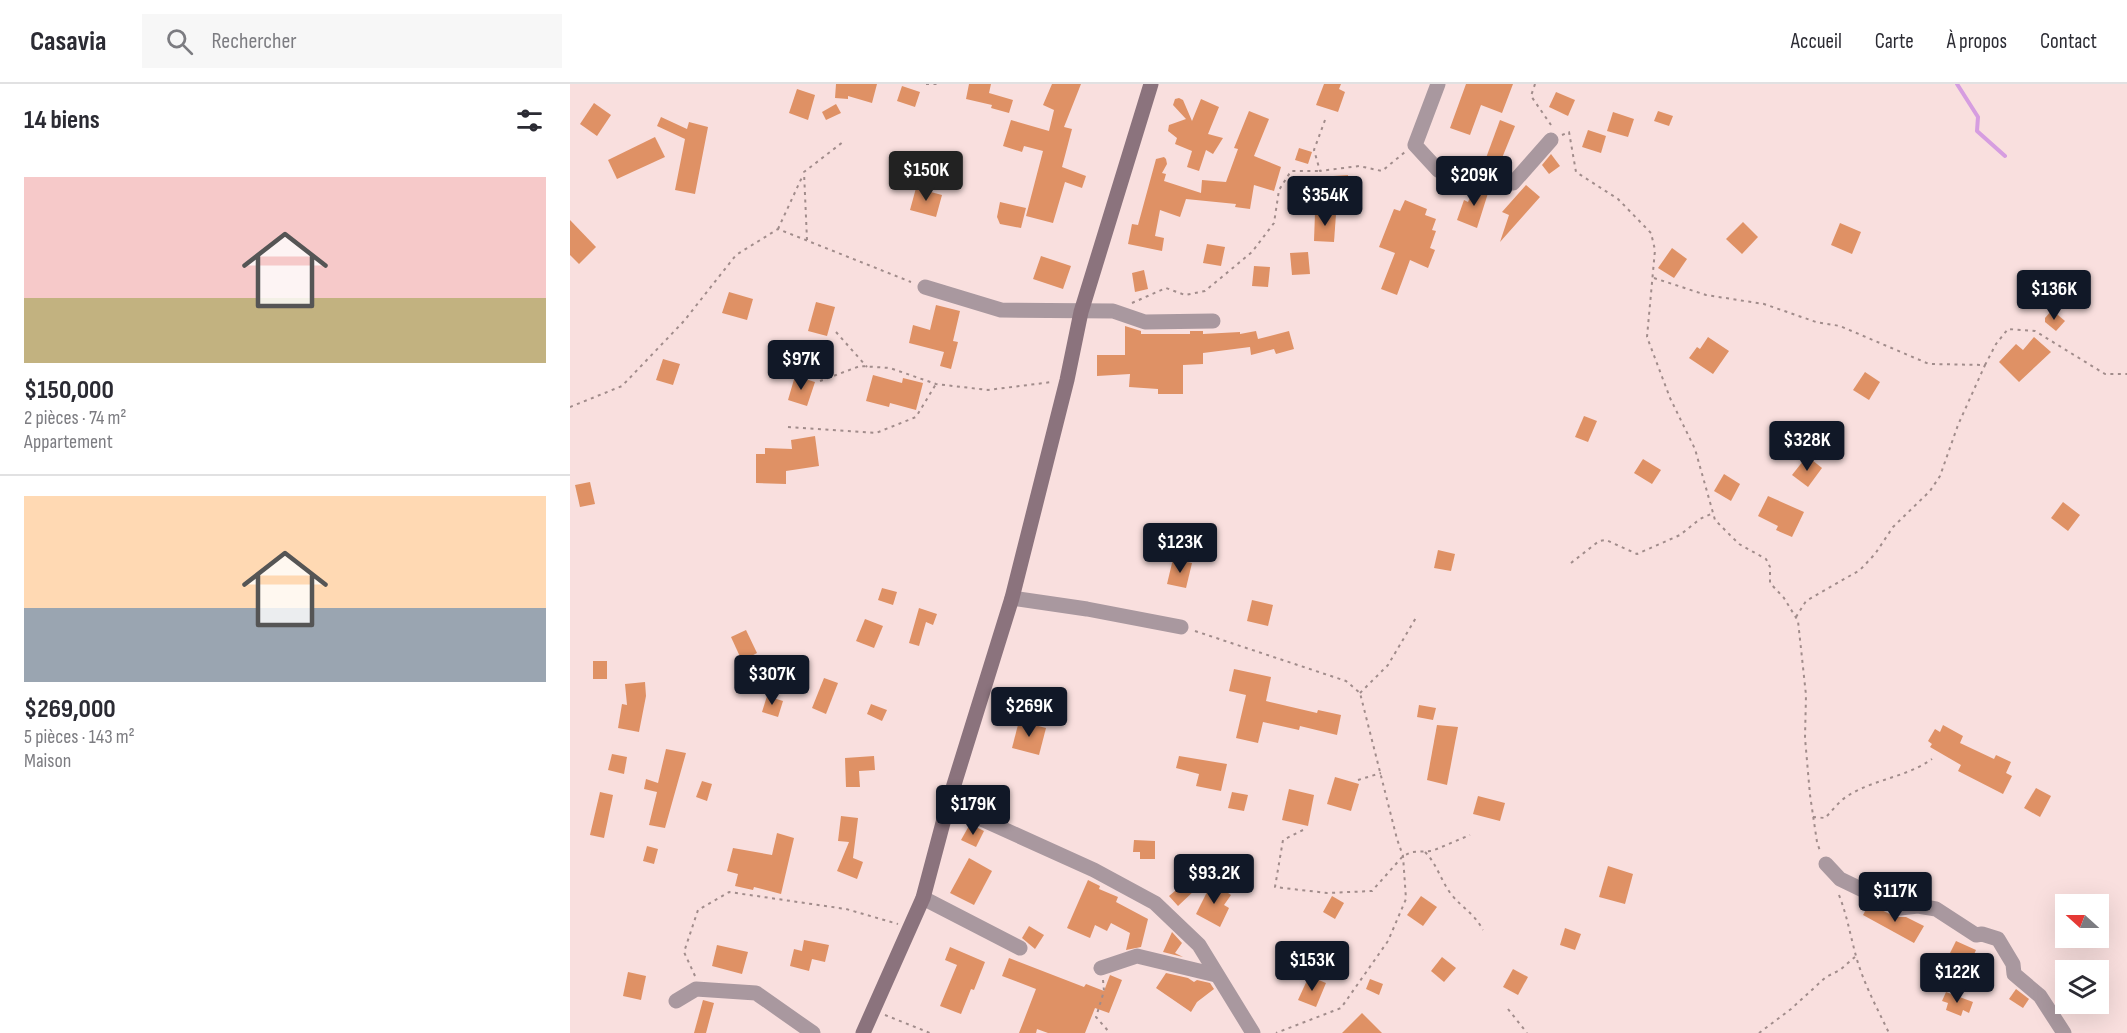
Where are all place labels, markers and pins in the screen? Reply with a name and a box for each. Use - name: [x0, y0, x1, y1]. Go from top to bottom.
- pin: $150K: [884, 151, 968, 202]
- pin: $209K: [1432, 156, 1516, 207]
- pin: $354K: [1283, 176, 1367, 227]
- pin: $136K: [2012, 270, 2096, 321]
- pin: $97K: [765, 340, 837, 391]
- pin: $328K: [1765, 421, 1849, 472]
- pin: $123K: [1138, 523, 1222, 574]
- pin: $307K: [730, 655, 814, 706]
- pin: $269K: [987, 687, 1071, 738]
- pin: $179K: [931, 785, 1015, 836]
- pin: $93.2K: [1165, 854, 1263, 905]
- pin: $117K: [1853, 872, 1937, 923]
- pin: $153K: [1270, 941, 1354, 992]
- pin: $122K: [1915, 953, 1999, 1004]

